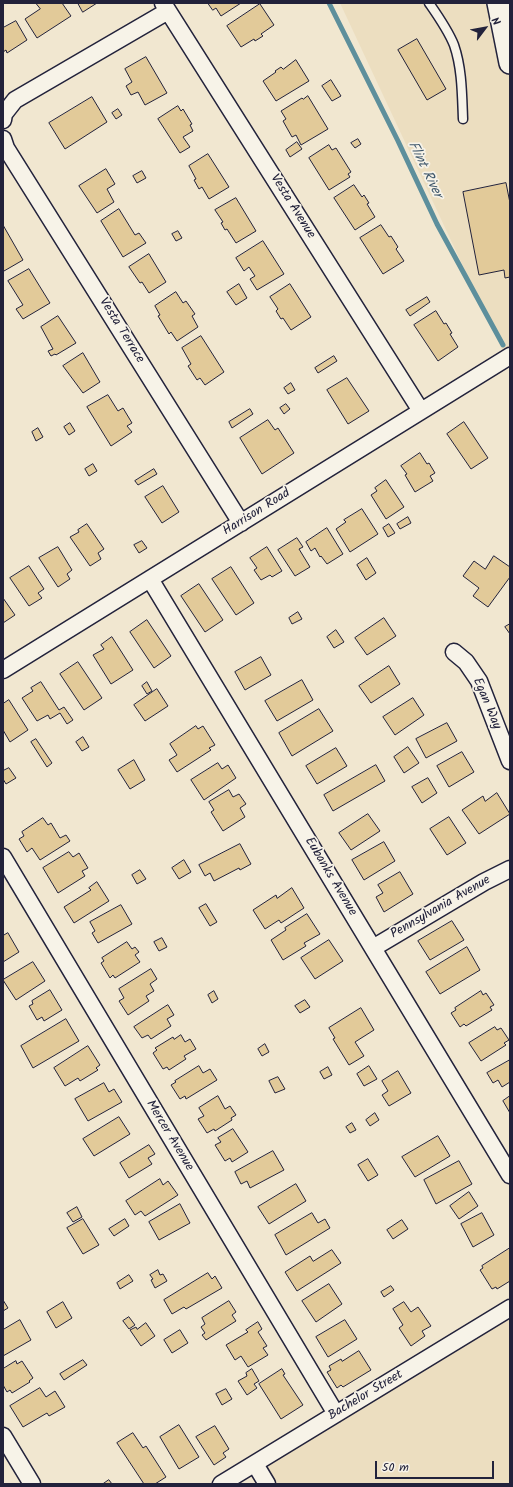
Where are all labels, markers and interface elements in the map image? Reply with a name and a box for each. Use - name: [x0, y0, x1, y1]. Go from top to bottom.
- north arrow: [465, 8, 505, 48]
- text: N: [486, 14, 505, 29]
- water label: Flint River: [403, 139, 445, 201]
- street label: Vesta Avenue: [266, 172, 318, 242]
- street label: Vesta Terrace: [95, 296, 147, 366]
- street label: Harrison Road: [221, 486, 293, 540]
- street label: Egan Way: [468, 676, 504, 732]
- street label: Eubanks Avenue: [300, 835, 360, 919]
- street label: Pennsylvania Avenue: [388, 873, 494, 943]
- street label: Mercer Avenue: [142, 1098, 196, 1174]
- street label: Bachelor Street: [326, 1368, 406, 1424]
- scale bar: [377, 1453, 496, 1479]
- text: 50 m: [382, 1458, 409, 1477]

